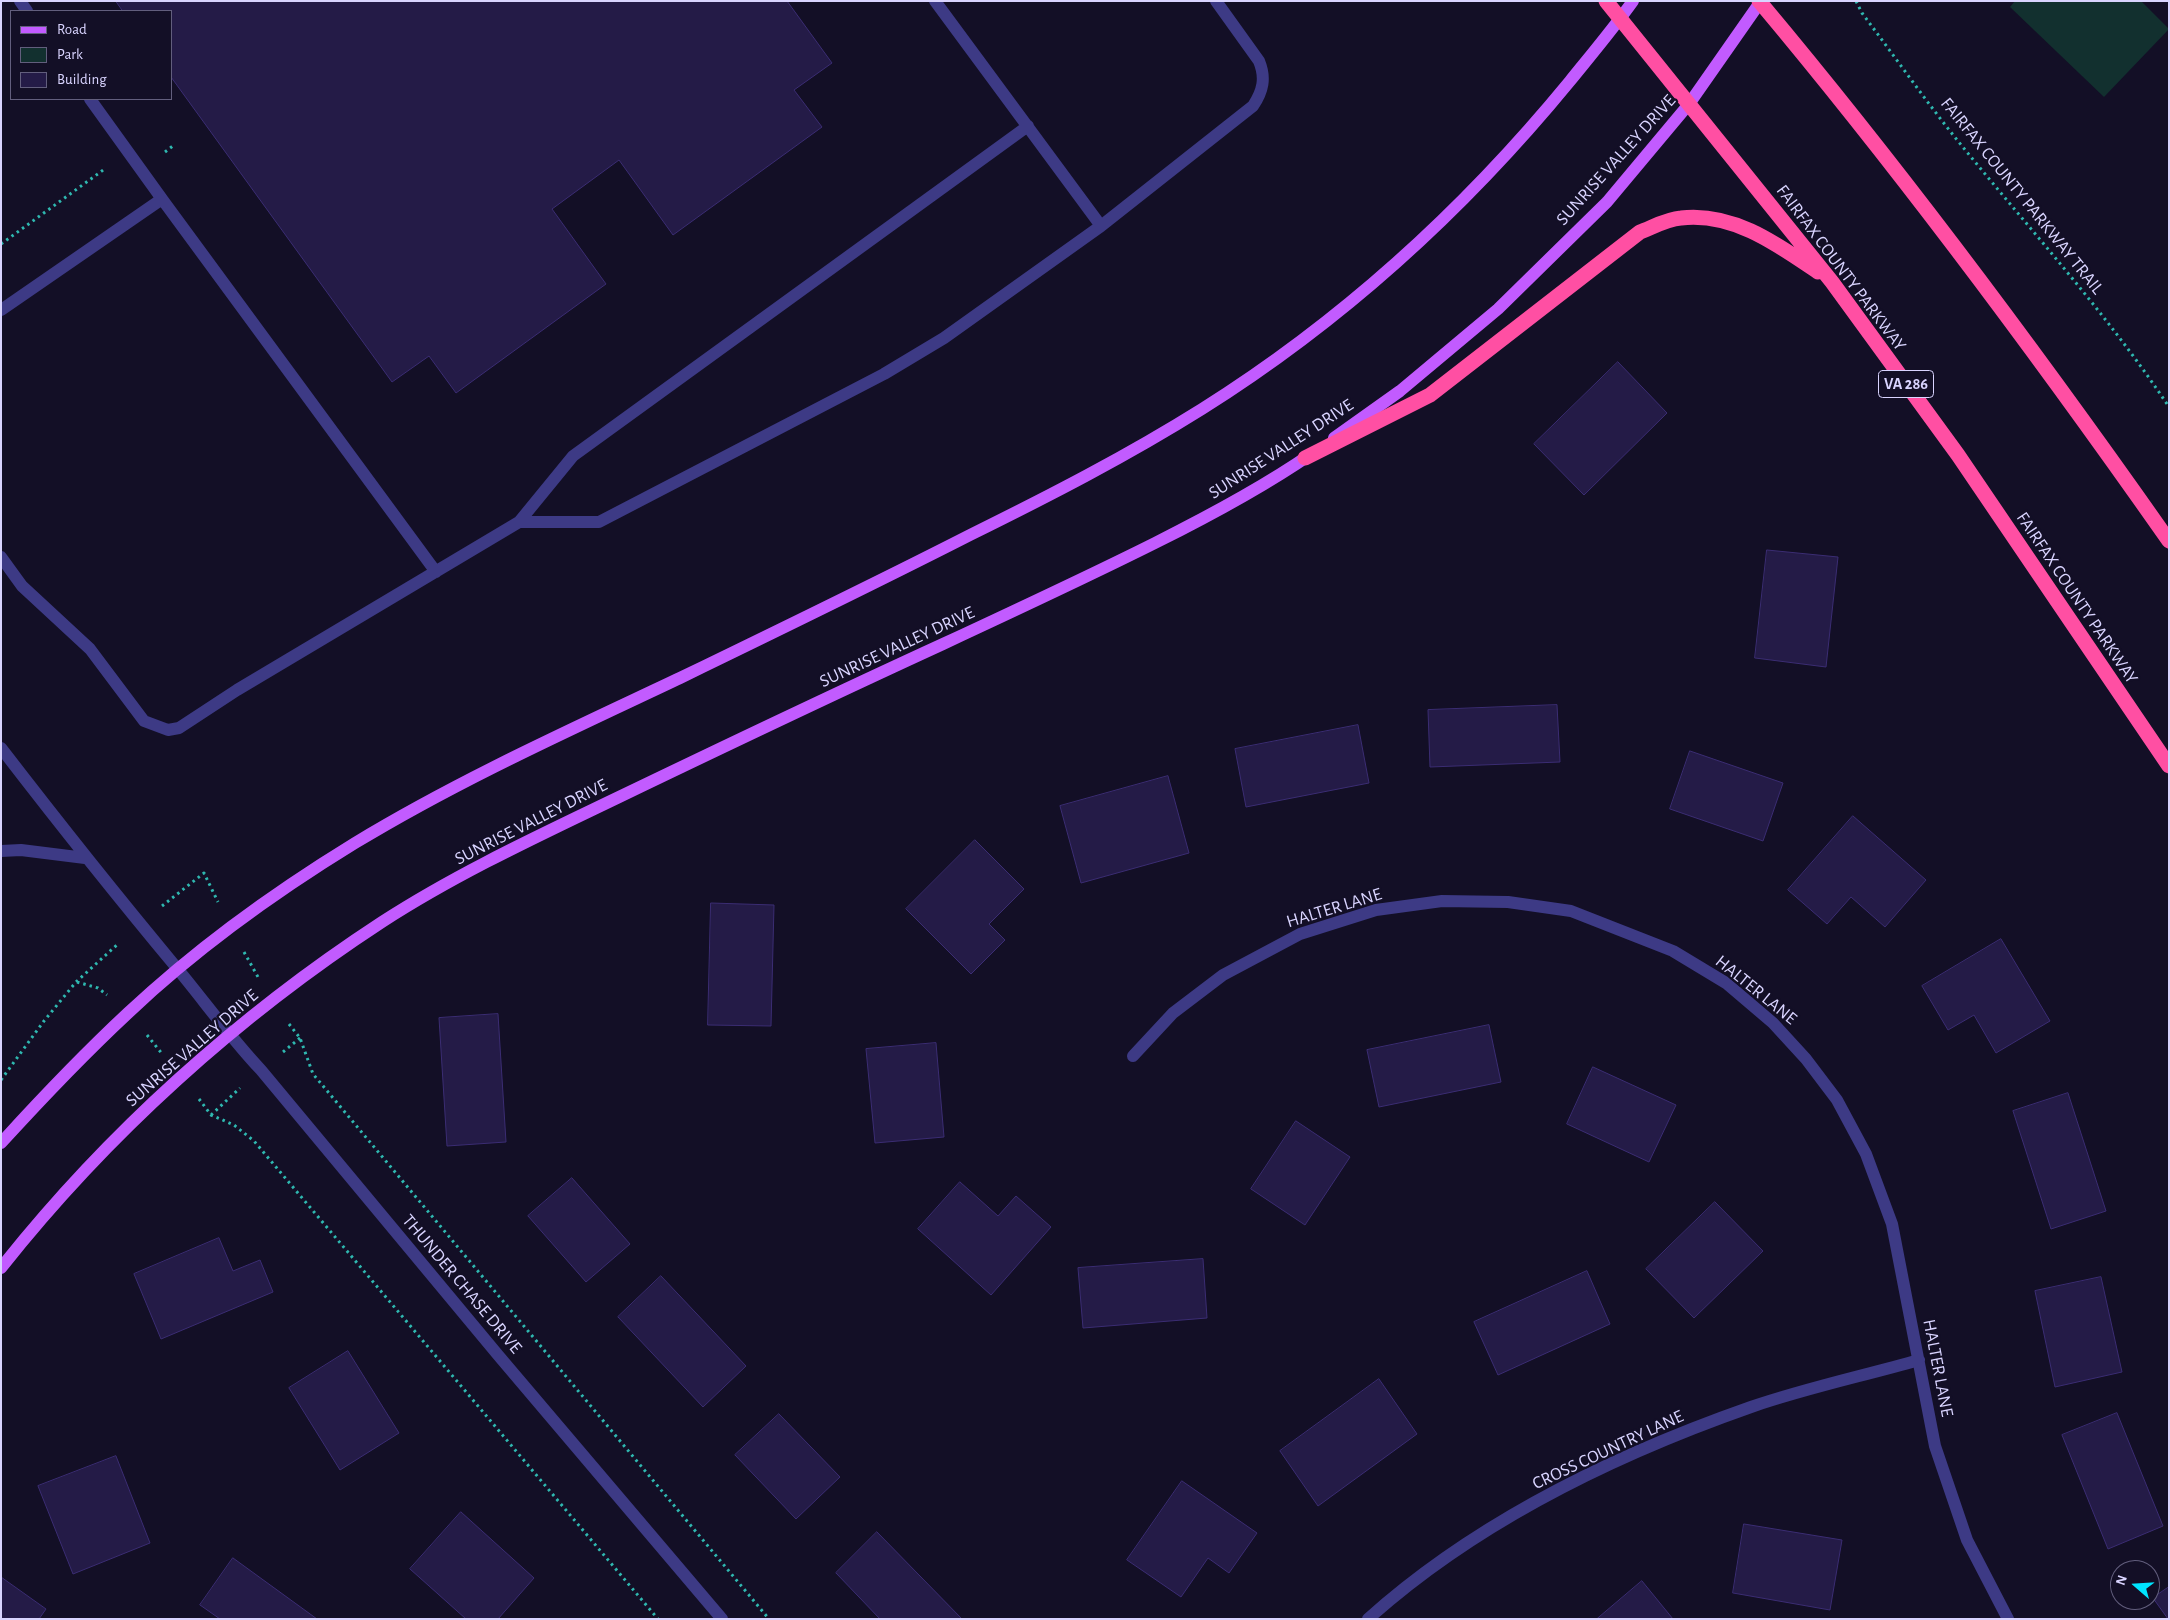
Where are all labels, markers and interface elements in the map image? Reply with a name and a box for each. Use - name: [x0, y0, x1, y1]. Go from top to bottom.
- legend: [10, 10, 172, 100]
- text: Road: [57, 22, 87, 37]
- text: Park: [57, 47, 83, 62]
- text: Building: [57, 72, 107, 87]
- street label: SUNRISE VALLEY DRIVE: [1552, 90, 1680, 230]
- street label: FAIRFAX COUNTY PARKWAY TRAIL: [1936, 93, 2108, 299]
- street label: FAIRFAX COUNTY PARKWAY: [1771, 181, 1911, 355]
- road number: VA 286: [1878, 370, 1934, 398]
- street label: SUNRISE VALLEY DRIVE: [1205, 394, 1357, 504]
- street label: FAIRFAX COUNTY PARKWAY: [2011, 508, 2143, 688]
- street label: SUNRISE VALLEY DRIVE: [816, 602, 978, 692]
- street label: SUNRISE VALLEY DRIVE: [451, 774, 611, 870]
- street label: HALTER LANE: [1284, 883, 1384, 933]
- street label: HALTER LANE: [1711, 951, 1801, 1029]
- street label: SUNRISE VALLEY DRIVE: [121, 985, 263, 1111]
- street label: THUNDER CHASE DRIVE: [397, 1210, 527, 1358]
- street label: HALTER LANE: [1918, 1318, 1958, 1418]
- street label: CROSS COUNTRY LANE: [1529, 1406, 1687, 1494]
- north arrow: [2110, 1560, 2160, 1610]
- text: N: [2114, 1574, 2130, 1587]

